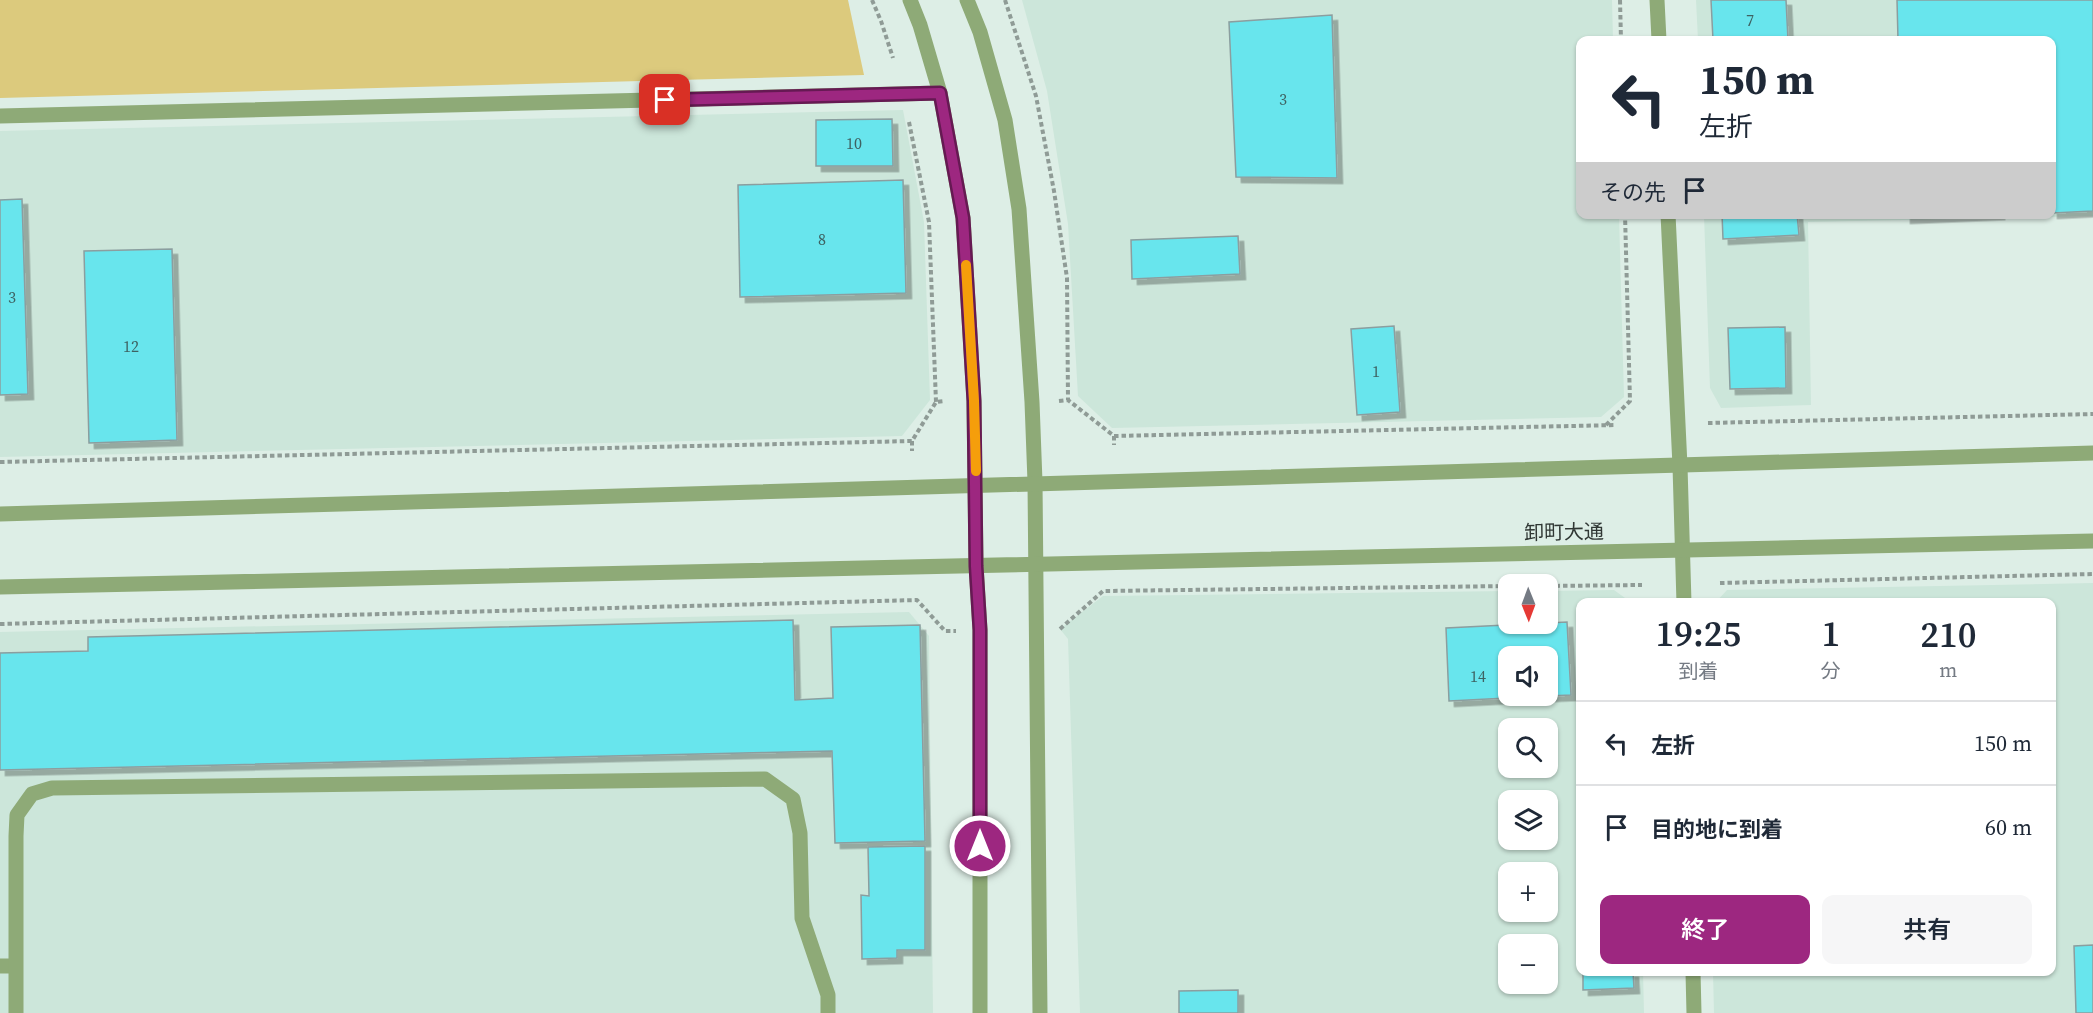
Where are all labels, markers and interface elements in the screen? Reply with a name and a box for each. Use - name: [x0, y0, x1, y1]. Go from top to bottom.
- house number: 7: [1746, 9, 1754, 31]
- text: 150 m: [1699, 50, 1814, 108]
- icon: left: [1600, 60, 1678, 138]
- pin: [639, 74, 690, 125]
- icon: arrive: [648, 83, 681, 116]
- house number: 3: [1279, 88, 1287, 110]
- text: 左折: [1699, 108, 1753, 145]
- house number: 10: [846, 132, 862, 154]
- icon: arrive: [1678, 174, 1711, 207]
- text: その先: [1600, 177, 1666, 207]
- house number: 8: [818, 228, 826, 250]
- house number: 3: [8, 286, 16, 308]
- house number: 12: [123, 335, 139, 357]
- house number: 1: [1372, 360, 1380, 382]
- street label: 卸町大通: [1524, 517, 1604, 547]
- north arrow: [1498, 574, 1558, 634]
- map controls: [1498, 574, 1558, 994]
- text: 19:25: [1656, 609, 1741, 658]
- text: 1: [1821, 609, 1840, 658]
- text: 210: [1920, 610, 1976, 659]
- button: sound: [1498, 646, 1558, 706]
- text: m: [1939, 656, 1957, 684]
- text: 到着: [1678, 657, 1718, 685]
- text: 分: [1821, 657, 1841, 685]
- house number: 14: [1470, 665, 1486, 687]
- button: search: [1498, 718, 1558, 778]
- icon: left: [1600, 727, 1633, 760]
- text: 150 m: [1974, 728, 2032, 758]
- text: 左折: [1651, 730, 1695, 760]
- button: layers: [1498, 790, 1558, 850]
- icon: arrive: [1600, 811, 1633, 844]
- text: 60 m: [1985, 812, 2032, 842]
- position arrow: [948, 814, 1012, 878]
- text: 目的地に到着: [1651, 814, 1783, 844]
- button: +: [1498, 862, 1558, 922]
- button: 終了: [1600, 895, 1810, 964]
- button: 共有: [1822, 895, 2032, 964]
- button: −: [1498, 934, 1558, 994]

